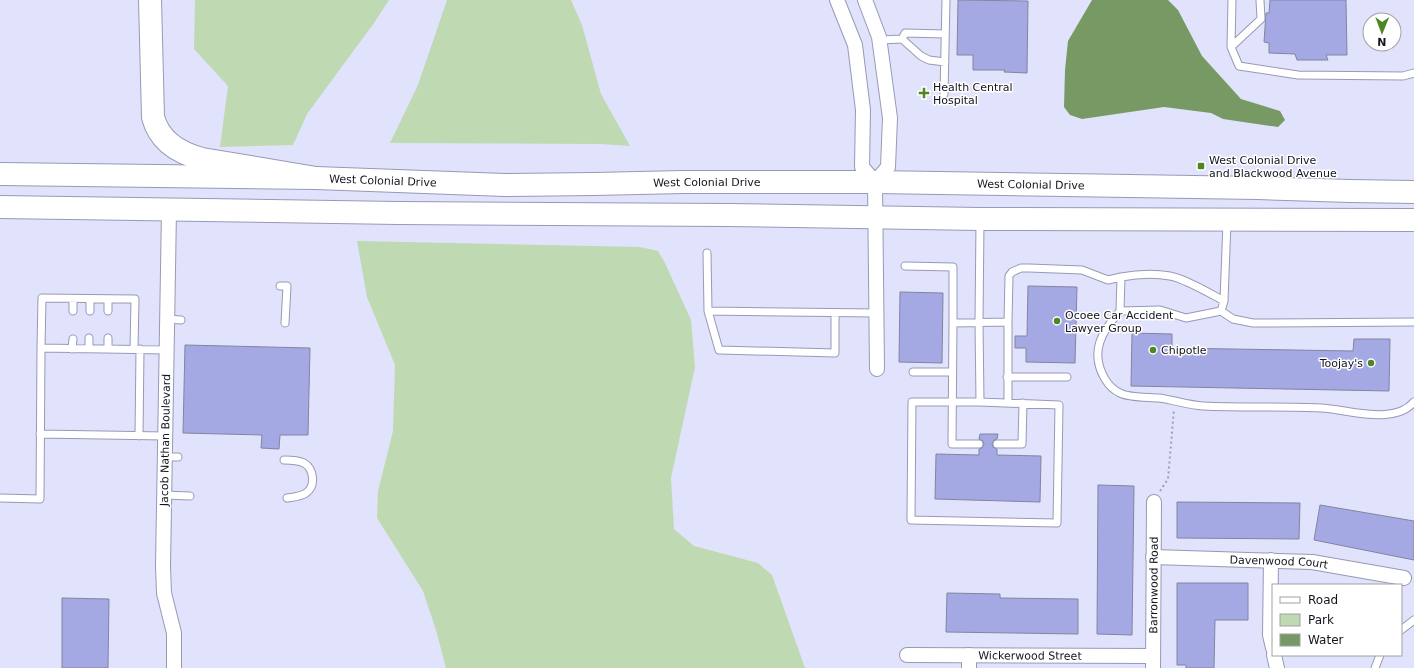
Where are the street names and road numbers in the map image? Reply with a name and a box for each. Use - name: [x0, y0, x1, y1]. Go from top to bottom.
- street label: West Colonial Drive: [329, 172, 437, 189]
- street label: West Colonial Drive: [653, 176, 761, 190]
- street label: West Colonial Drive: [977, 178, 1085, 192]
- street label: Jacob Nathan Boulevard: [158, 374, 173, 507]
- street label: Barronwood Road: [1147, 536, 1161, 634]
- street label: Davenwood Court: [1229, 553, 1330, 572]
- street label: Wickerwood Street: [978, 649, 1082, 663]

